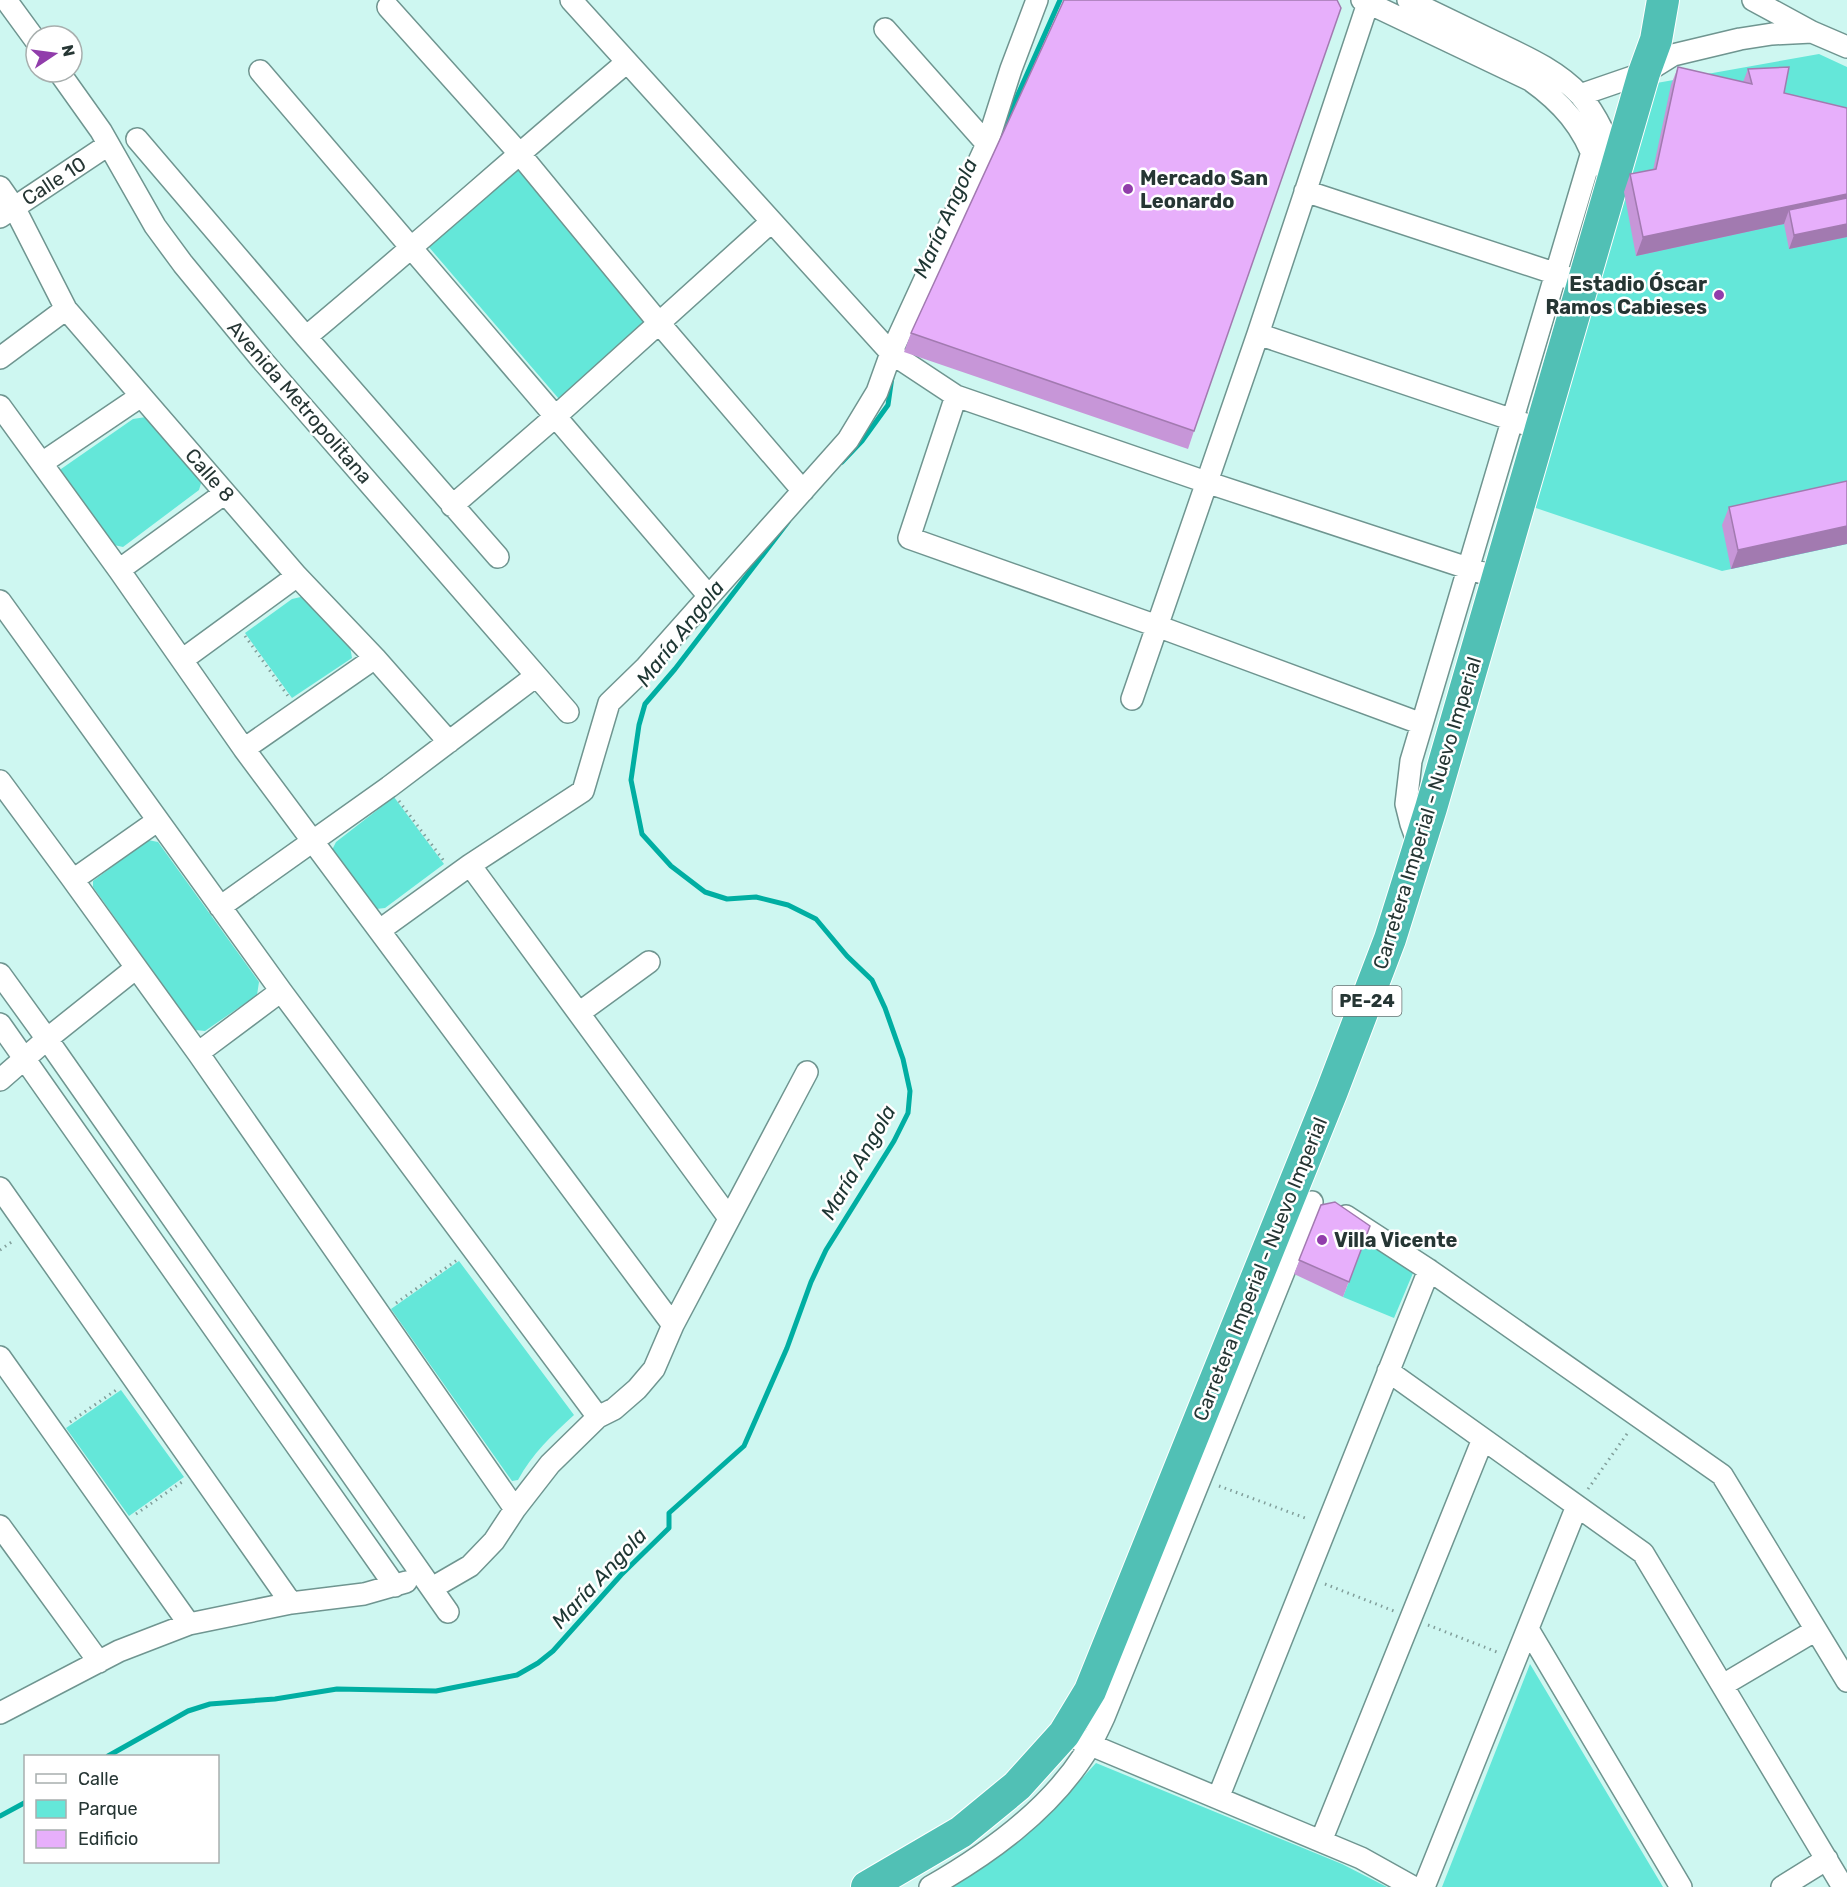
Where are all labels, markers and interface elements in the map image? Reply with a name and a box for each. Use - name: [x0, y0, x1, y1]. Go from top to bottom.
- north arrow: [24, 24, 84, 84]
- text: N: [58, 43, 79, 58]
- street label: Calle 10: [18, 151, 90, 211]
- water label: María Angola: [908, 154, 982, 282]
- place label: Mercado San Leonardo: [1140, 166, 1268, 213]
- marker: Mercado San Leonardo: [1121, 182, 1135, 196]
- place label: Estadio Óscar Ramos Cabieses: [1545, 272, 1707, 319]
- marker: Estadio Óscar Ramos Cabieses: [1712, 288, 1726, 302]
- street label: Avenida Metropolitana: [223, 316, 377, 488]
- street label: Calle 8: [180, 443, 240, 507]
- water label: María Angola: [631, 575, 729, 691]
- street label: Carretera Imperial - Nuevo Imperial: [1368, 654, 1486, 972]
- road number: PE-24: [1332, 986, 1402, 1016]
- water label: María Angola: [815, 1100, 901, 1224]
- street label: Carretera Imperial - Nuevo Imperial: [1188, 1114, 1332, 1424]
- place label: Villa Vicente: [1334, 1228, 1457, 1252]
- marker: Villa Vicente: [1315, 1233, 1329, 1247]
- water label: María Angola: [546, 1523, 652, 1633]
- legend: [24, 1755, 219, 1863]
- text: Calle: [78, 1768, 119, 1790]
- text: Parque: [78, 1798, 138, 1820]
- text: Edificio: [78, 1828, 138, 1850]

